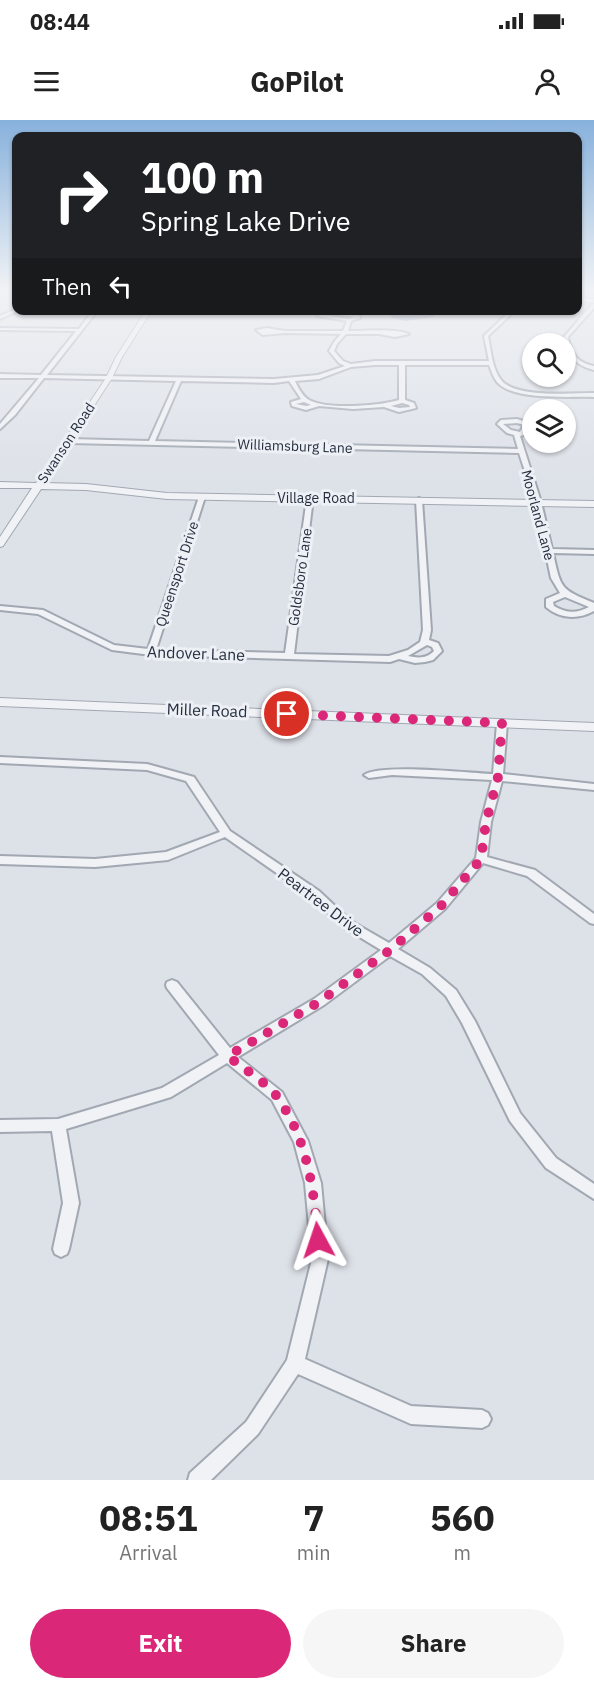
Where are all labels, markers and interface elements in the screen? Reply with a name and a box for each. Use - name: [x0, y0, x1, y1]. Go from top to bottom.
- text: 08:44: [30, 7, 90, 36]
- text: GoPilot: [250, 64, 344, 99]
- icon: menu: [30, 65, 63, 98]
- icon: person: [531, 65, 564, 98]
- text: 100 m: [141, 150, 264, 205]
- icon: right: [42, 156, 120, 234]
- text: Spring Lake Drive: [141, 203, 351, 238]
- icon: left: [104, 270, 137, 303]
- text: Then: [42, 272, 92, 301]
- map controls: [522, 333, 576, 453]
- button: search: [522, 333, 576, 387]
- street label: Swanson Road: [33, 399, 99, 487]
- button: layers: [522, 399, 576, 453]
- street label: Williamsburg Lane: [237, 435, 353, 457]
- street label: Moorland Lane: [517, 468, 559, 563]
- street label: Village Road: [277, 489, 355, 507]
- street label: Queensport Drive: [151, 519, 203, 629]
- street label: Goldsboro Lane: [284, 527, 316, 627]
- street label: Andover Lane: [147, 641, 246, 665]
- pin: [261, 688, 312, 739]
- icon: arrive: [270, 697, 303, 730]
- street label: Miller Road: [166, 699, 248, 721]
- street label: Peartree Drive: [274, 863, 368, 941]
- position arrow: [286, 1208, 350, 1272]
- text: 08:51: [99, 1494, 198, 1541]
- text: 7: [303, 1494, 325, 1541]
- text: 560: [430, 1494, 495, 1541]
- text: Arrival: [119, 1539, 178, 1566]
- text: min: [297, 1539, 331, 1566]
- text: m: [454, 1539, 471, 1566]
- button: Exit: [30, 1609, 291, 1678]
- button: Share: [303, 1609, 564, 1678]

